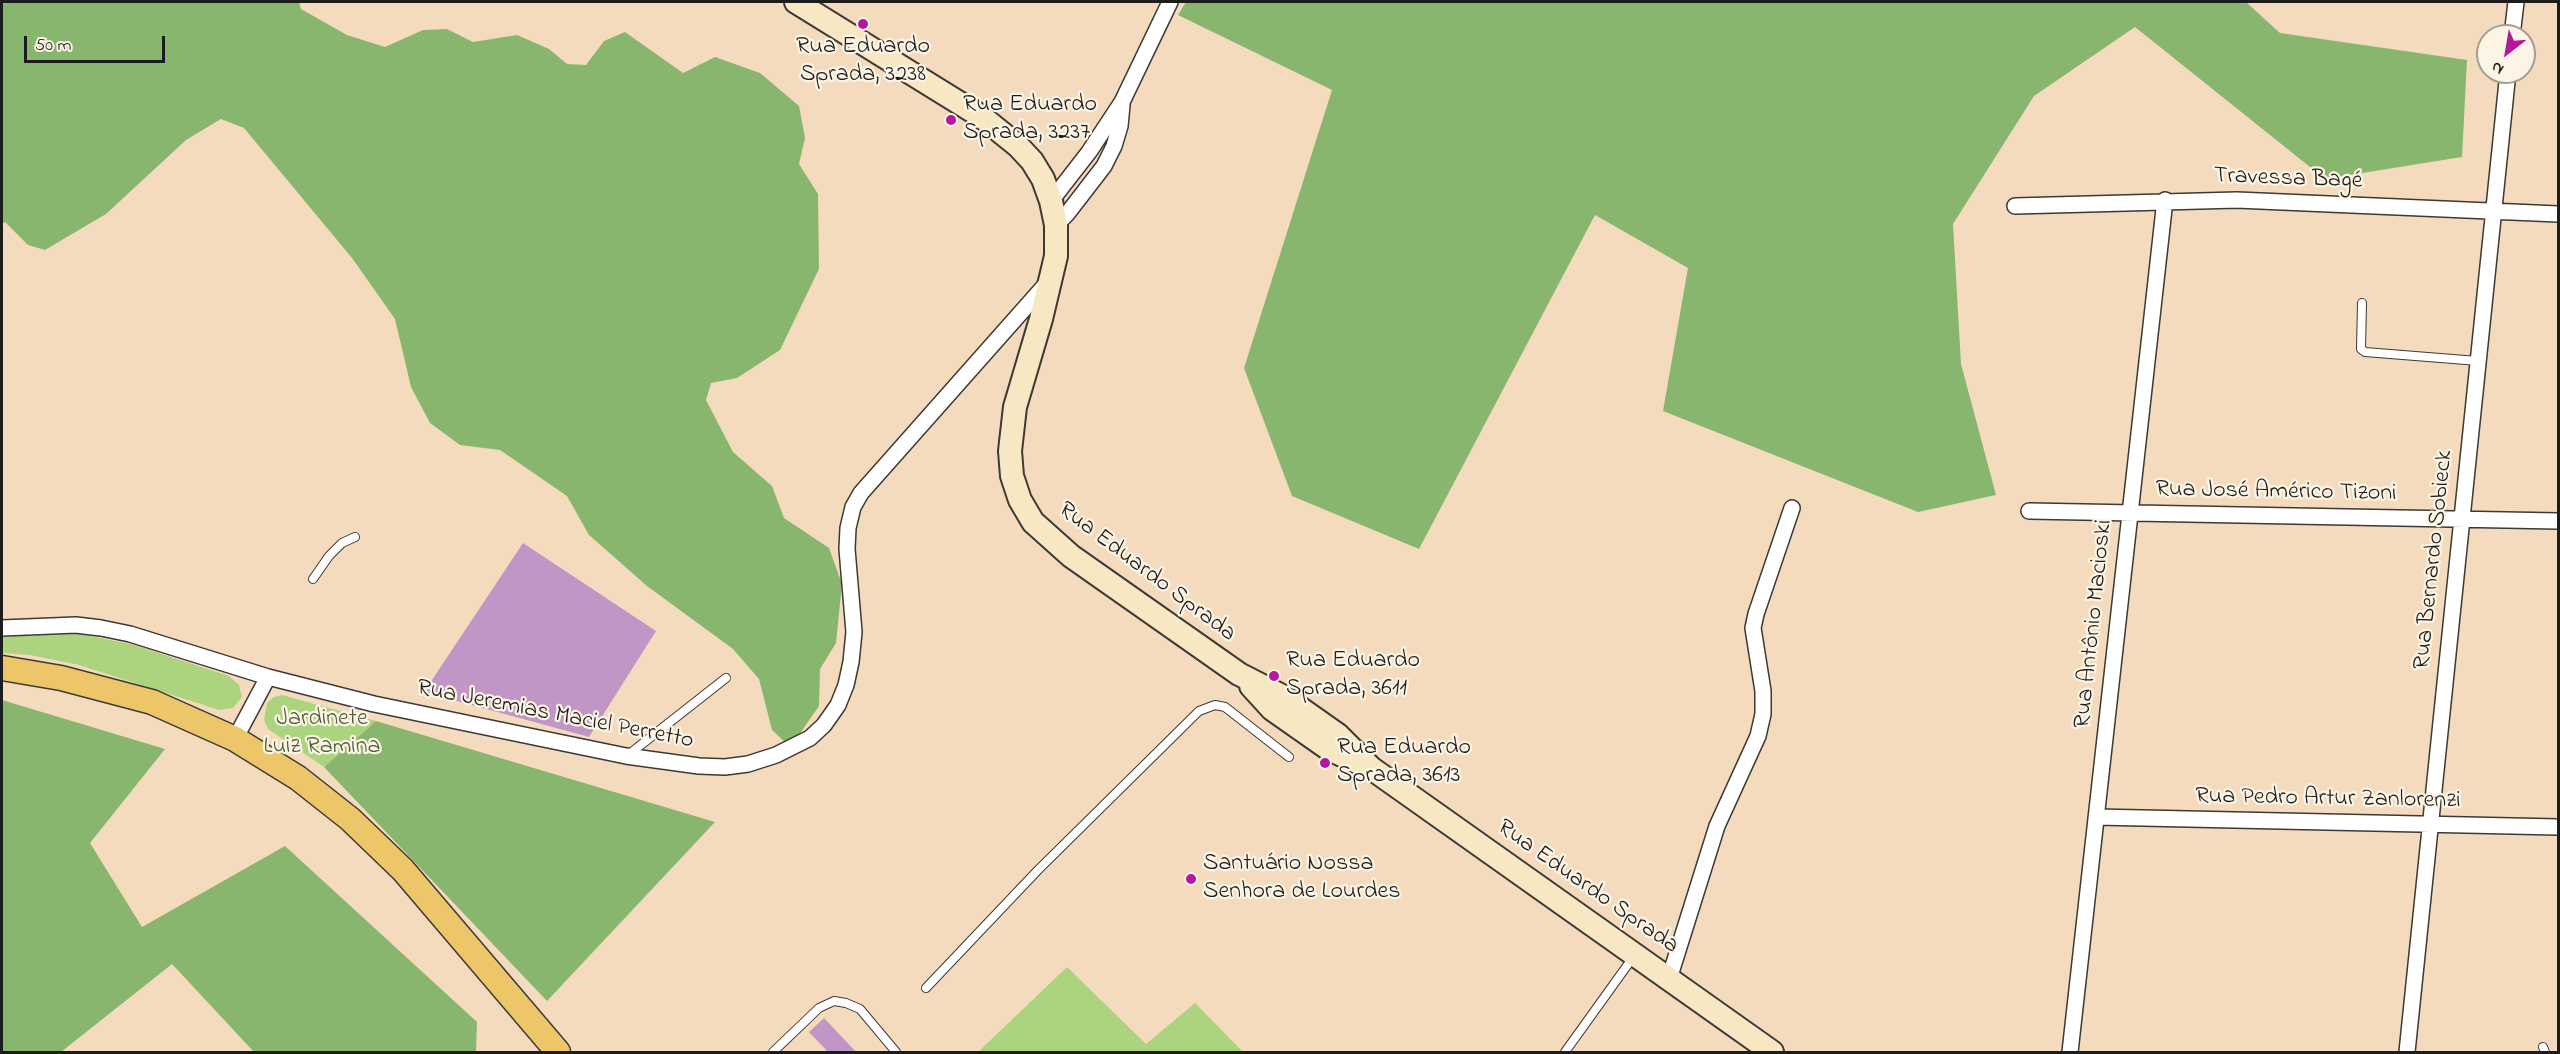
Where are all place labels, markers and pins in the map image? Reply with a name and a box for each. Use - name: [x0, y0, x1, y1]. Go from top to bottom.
- marker: Rua Eduardo Sprada, 3238: [856, 17, 870, 31]
- place label: Rua Eduardo Sprada, 3238: [796, 34, 930, 90]
- place label: Rua Eduardo Sprada, 3237: [963, 92, 1097, 148]
- marker: Rua Eduardo Sprada, 3237: [944, 113, 958, 127]
- place label: Rua Eduardo Sprada, 3611: [1286, 648, 1420, 704]
- marker: Rua Eduardo Sprada, 3611: [1267, 669, 1281, 683]
- place label: Rua Eduardo Sprada, 3613: [1337, 735, 1471, 791]
- marker: Rua Eduardo Sprada, 3613: [1318, 756, 1332, 770]
- place label: Santuário Nossa Senhora de Lourdes: [1203, 851, 1400, 907]
- marker: Santuário Nossa Senhora de Lourdes: [1184, 872, 1198, 886]

